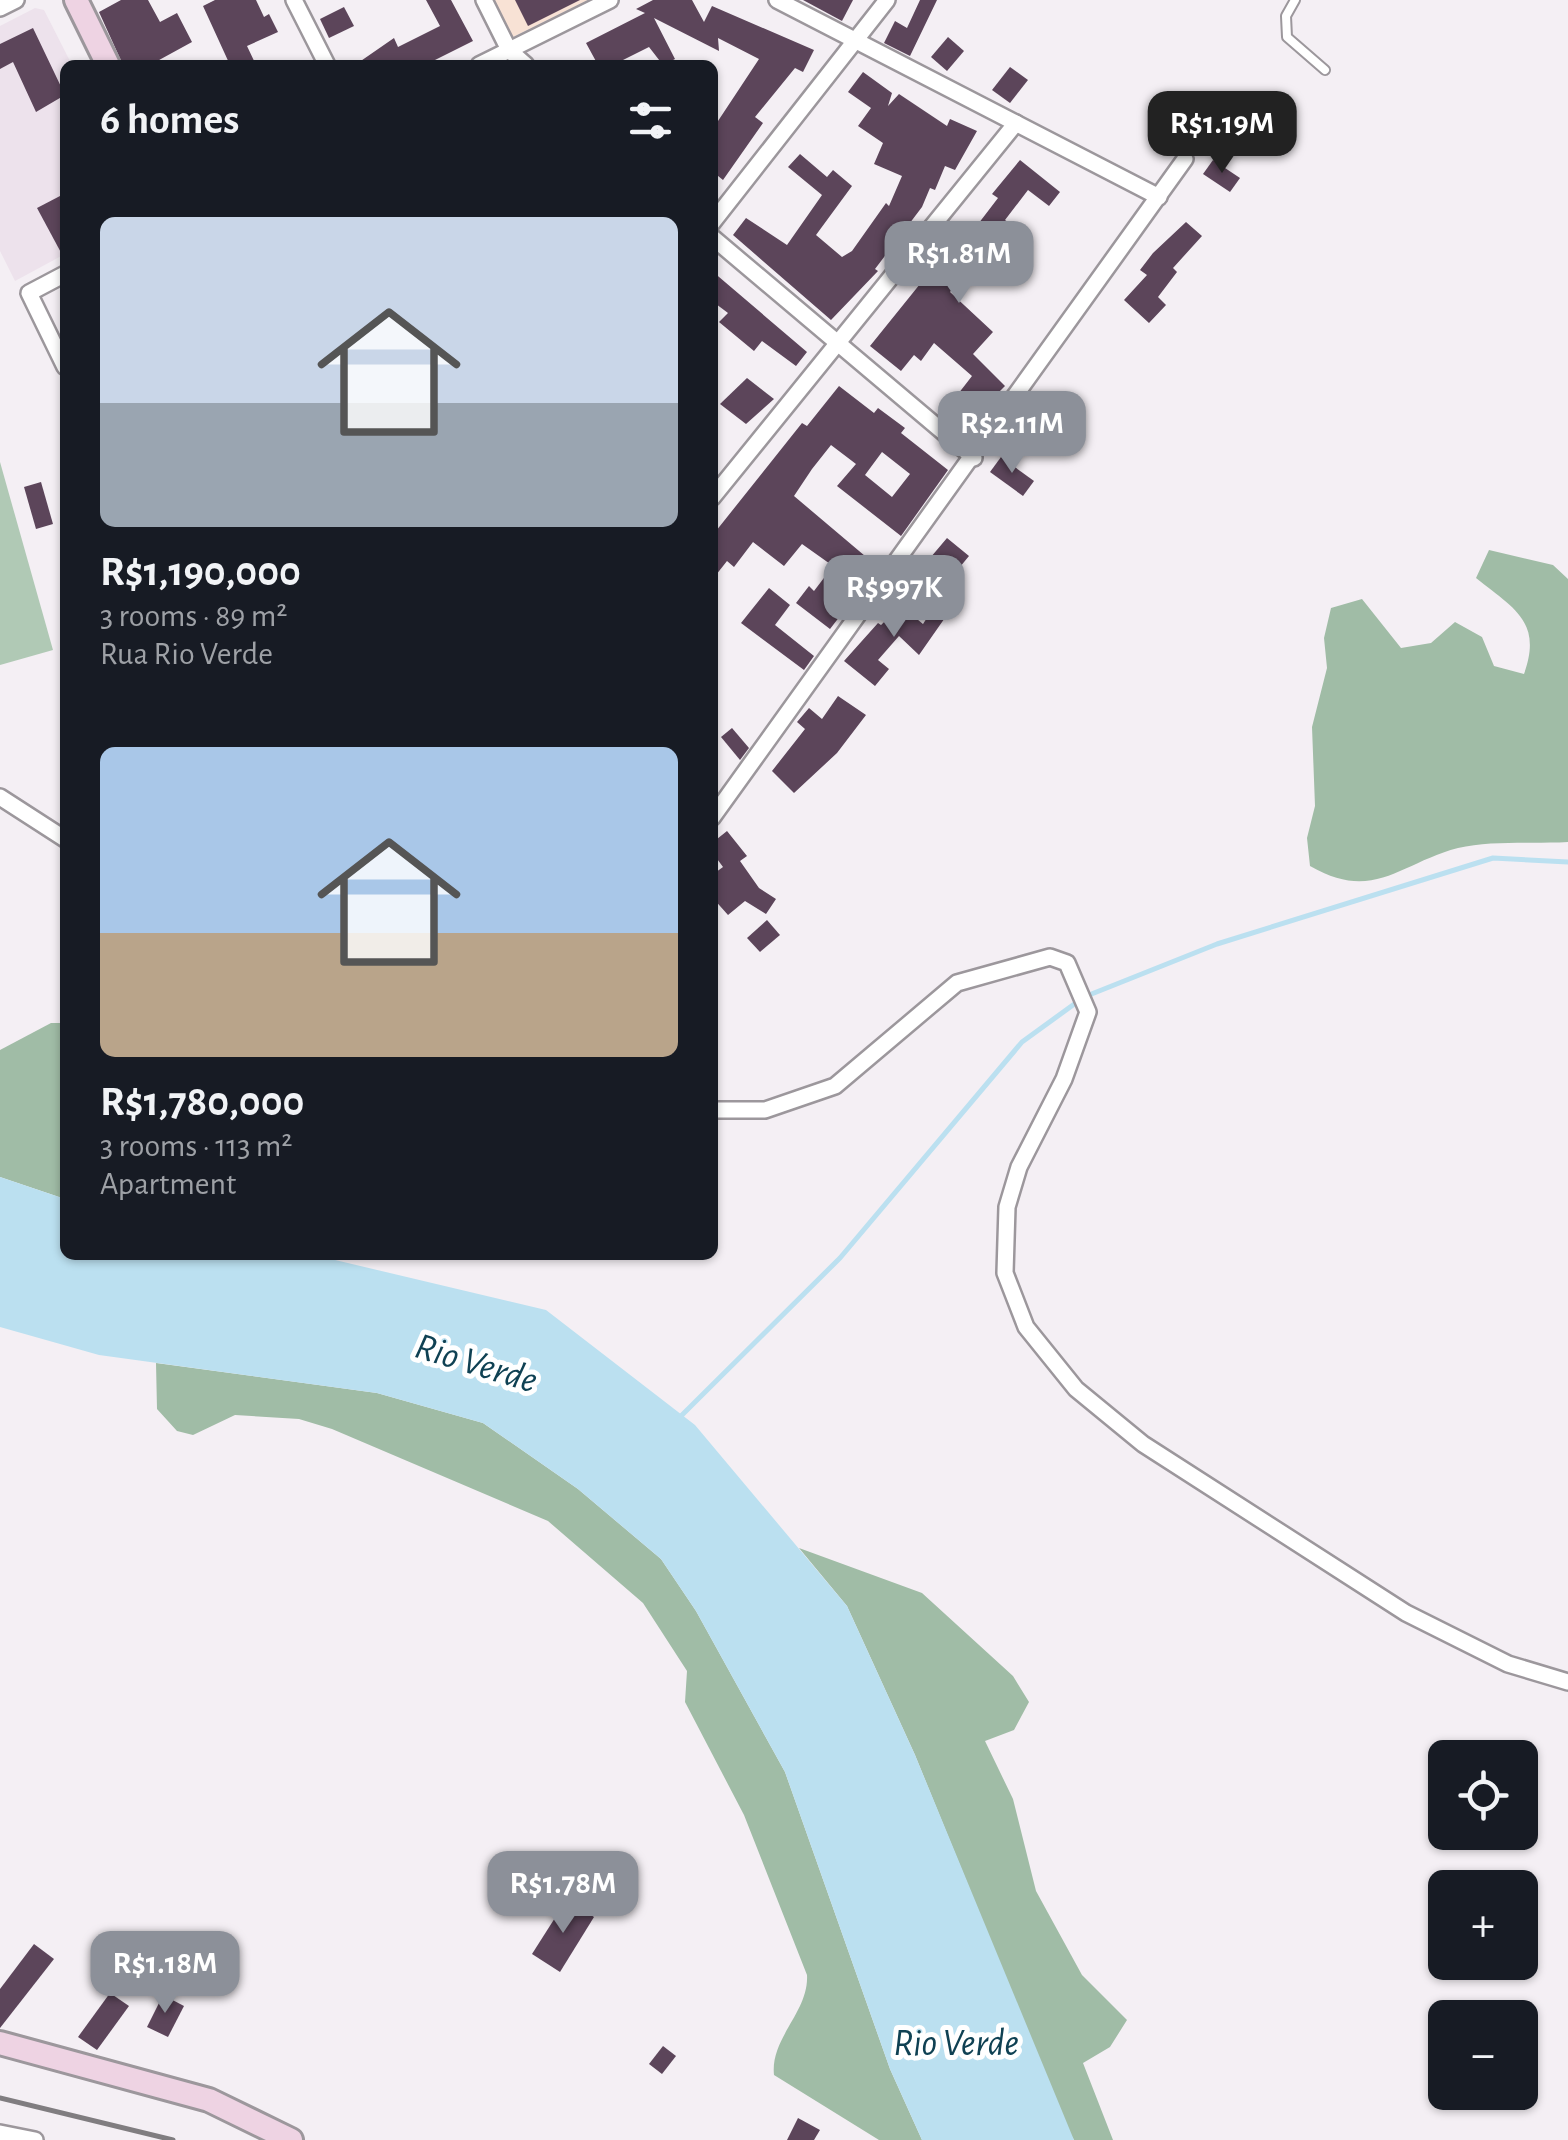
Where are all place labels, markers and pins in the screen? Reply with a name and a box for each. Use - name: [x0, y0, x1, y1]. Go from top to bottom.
- pin: R$1.19M: [1130, 91, 1314, 176]
- pin: R$1.81M: [867, 221, 1051, 306]
- pin: R$2.11M: [920, 391, 1104, 476]
- pin: R$997K: [813, 555, 975, 640]
- pin: R$1.78M: [471, 1851, 655, 1936]
- pin: R$1.18M: [73, 1931, 257, 2016]

